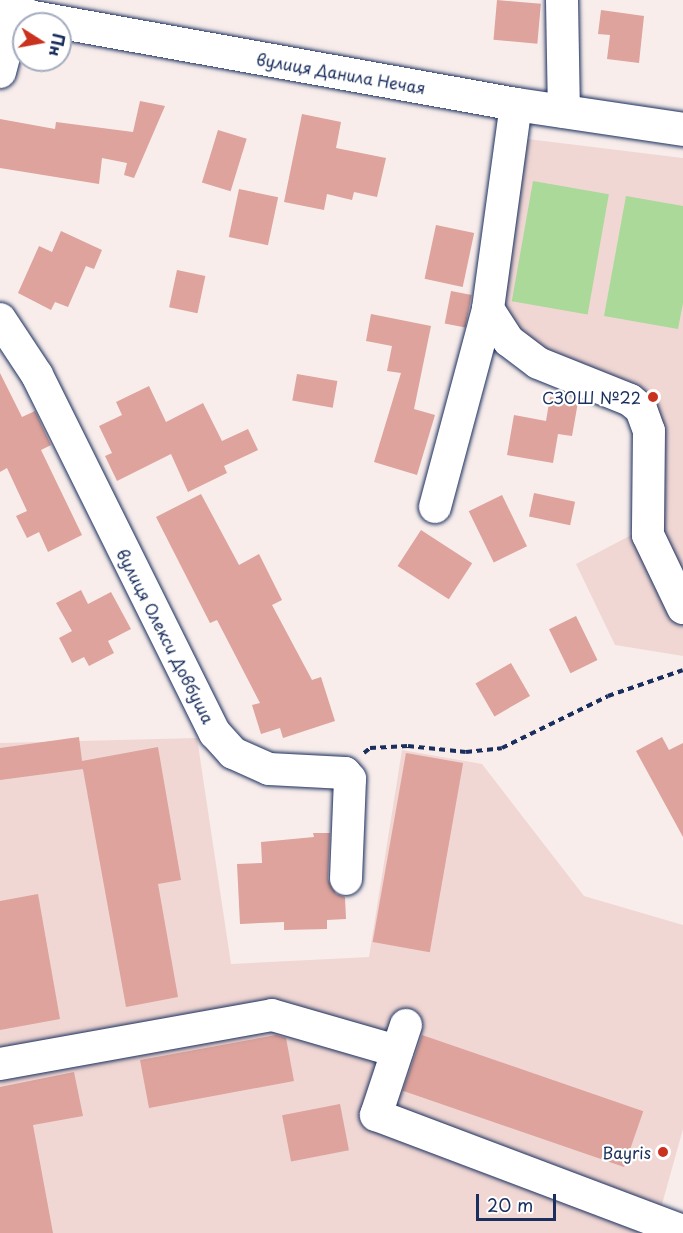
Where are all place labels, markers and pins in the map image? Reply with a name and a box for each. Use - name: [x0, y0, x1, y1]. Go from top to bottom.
- place label: СЗОШ №22: [541, 387, 641, 407]
- marker: СЗОШ №22: [646, 390, 660, 404]
- place label: Bayris: [602, 1142, 651, 1162]
- marker: Bayris: [656, 1145, 670, 1159]

